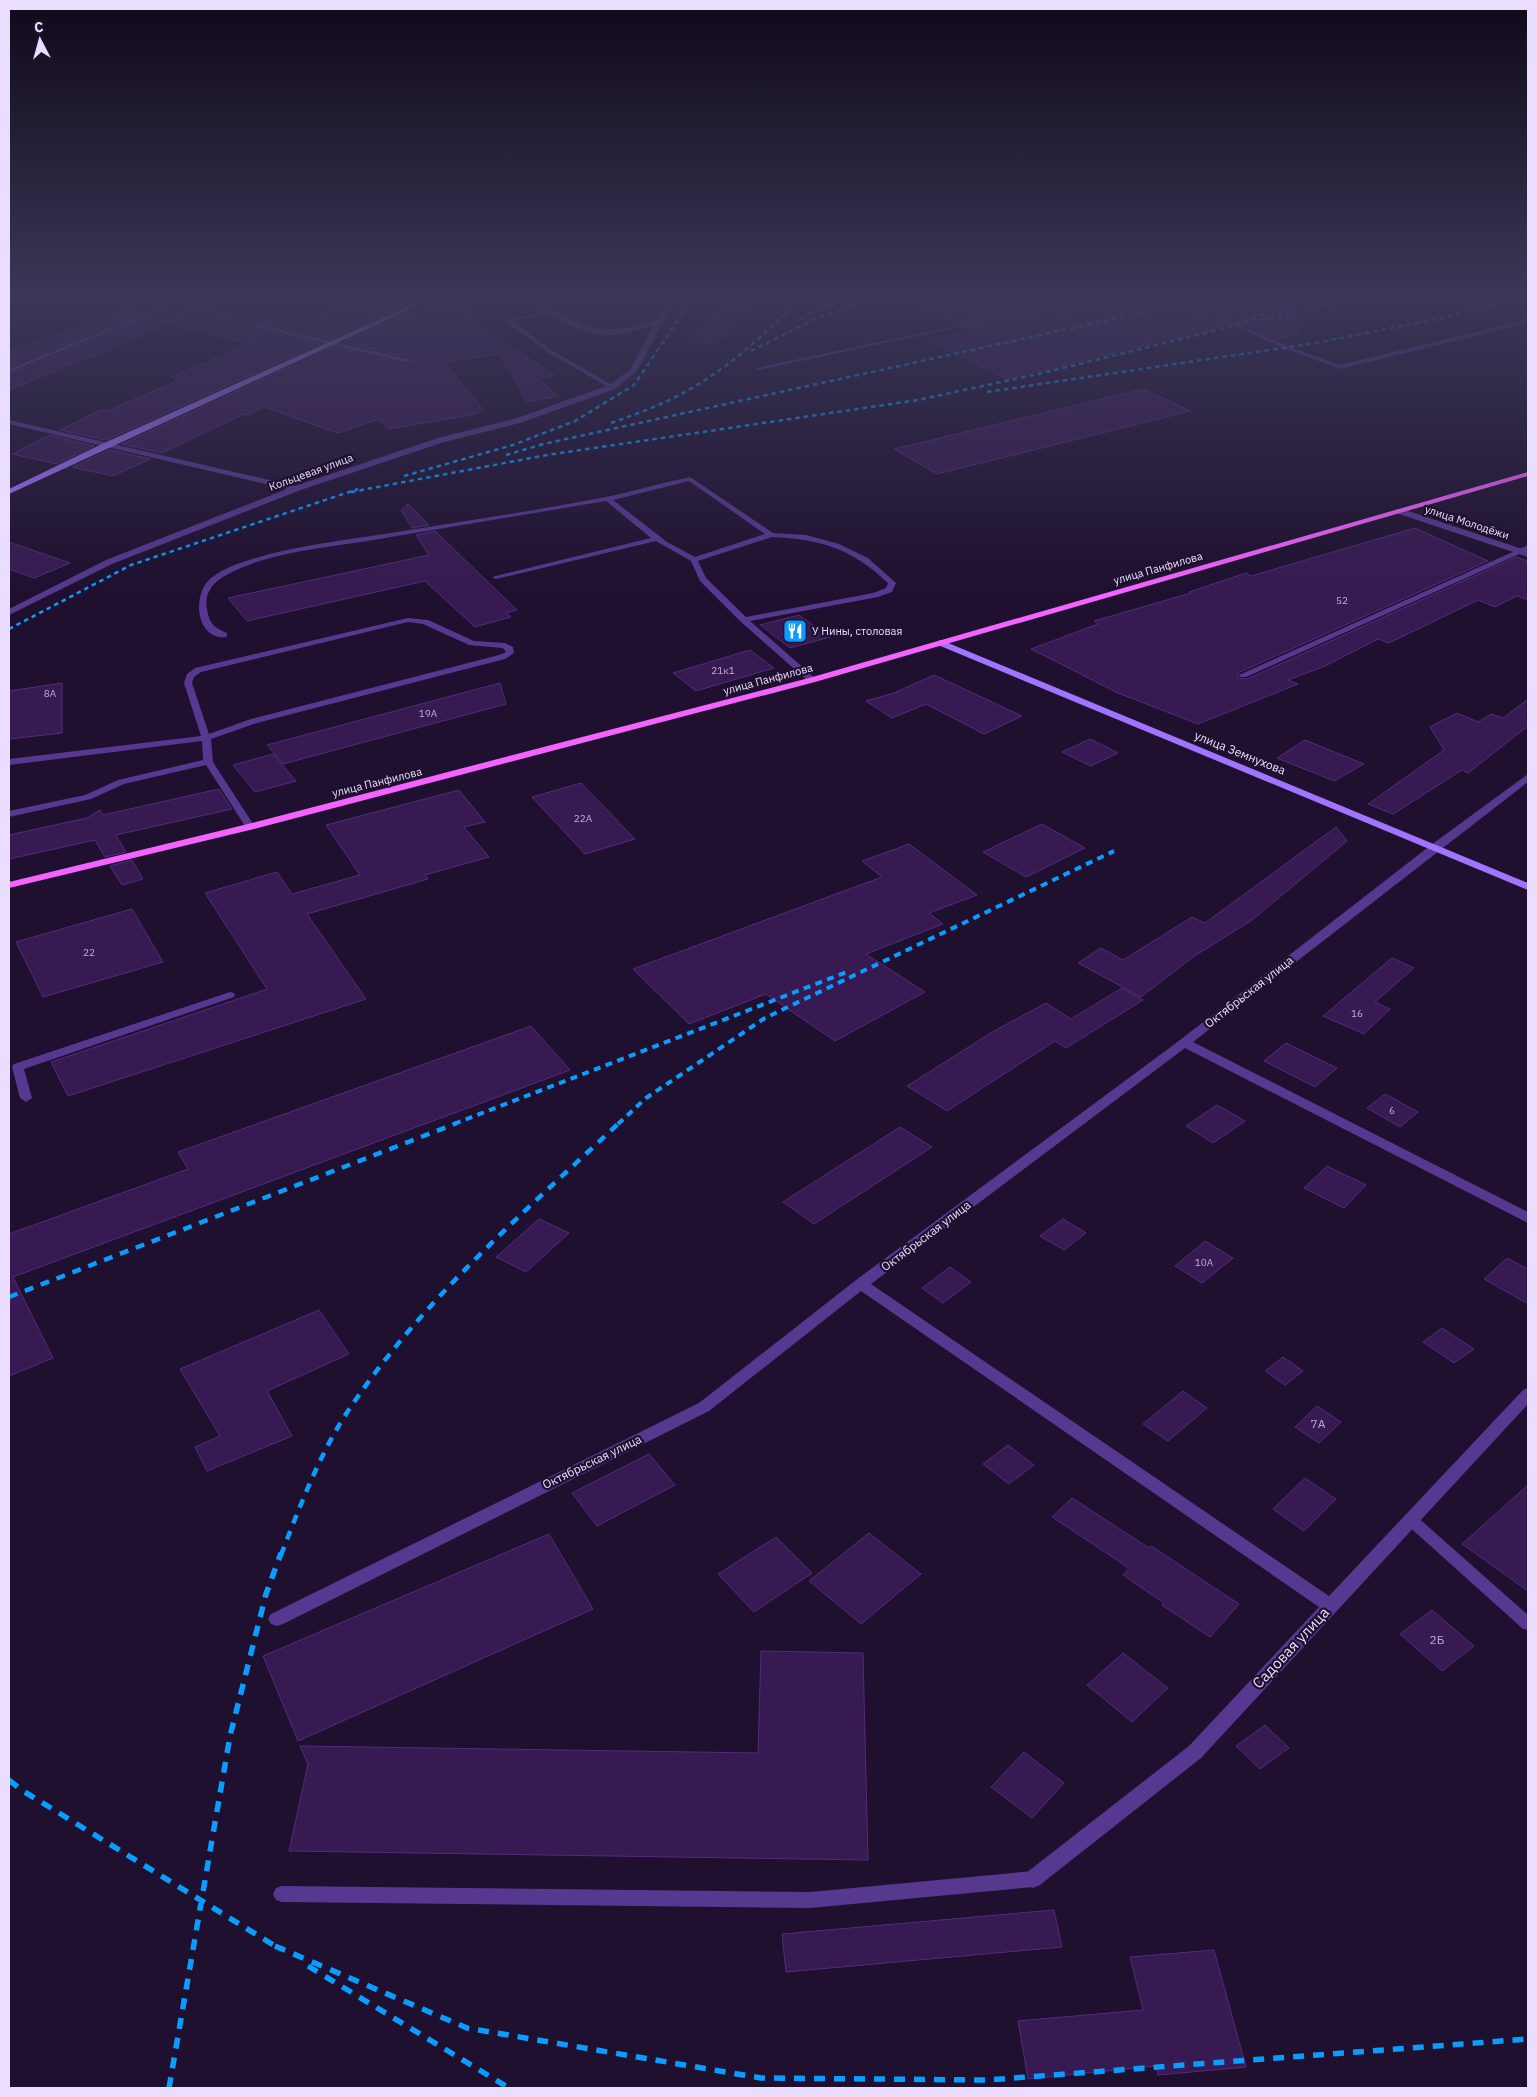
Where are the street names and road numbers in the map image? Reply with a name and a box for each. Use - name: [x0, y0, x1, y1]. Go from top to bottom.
- street label: Кольцевая улица: [267, 450, 355, 494]
- street label: улица Молодёжи: [1423, 502, 1511, 542]
- street label: улица Панфилова: [1112, 549, 1204, 587]
- street label: улица Панфилова: [722, 660, 814, 698]
- street label: улица Земнухова: [1192, 727, 1288, 778]
- street label: улица Панфилова: [331, 764, 423, 800]
- street label: Октябрьская улица: [1201, 952, 1297, 1031]
- street label: Октябрьская улица: [878, 1197, 974, 1274]
- street label: Октябрьская улица: [540, 1431, 644, 1492]
- street label: Садовая улица: [1248, 1603, 1333, 1692]

